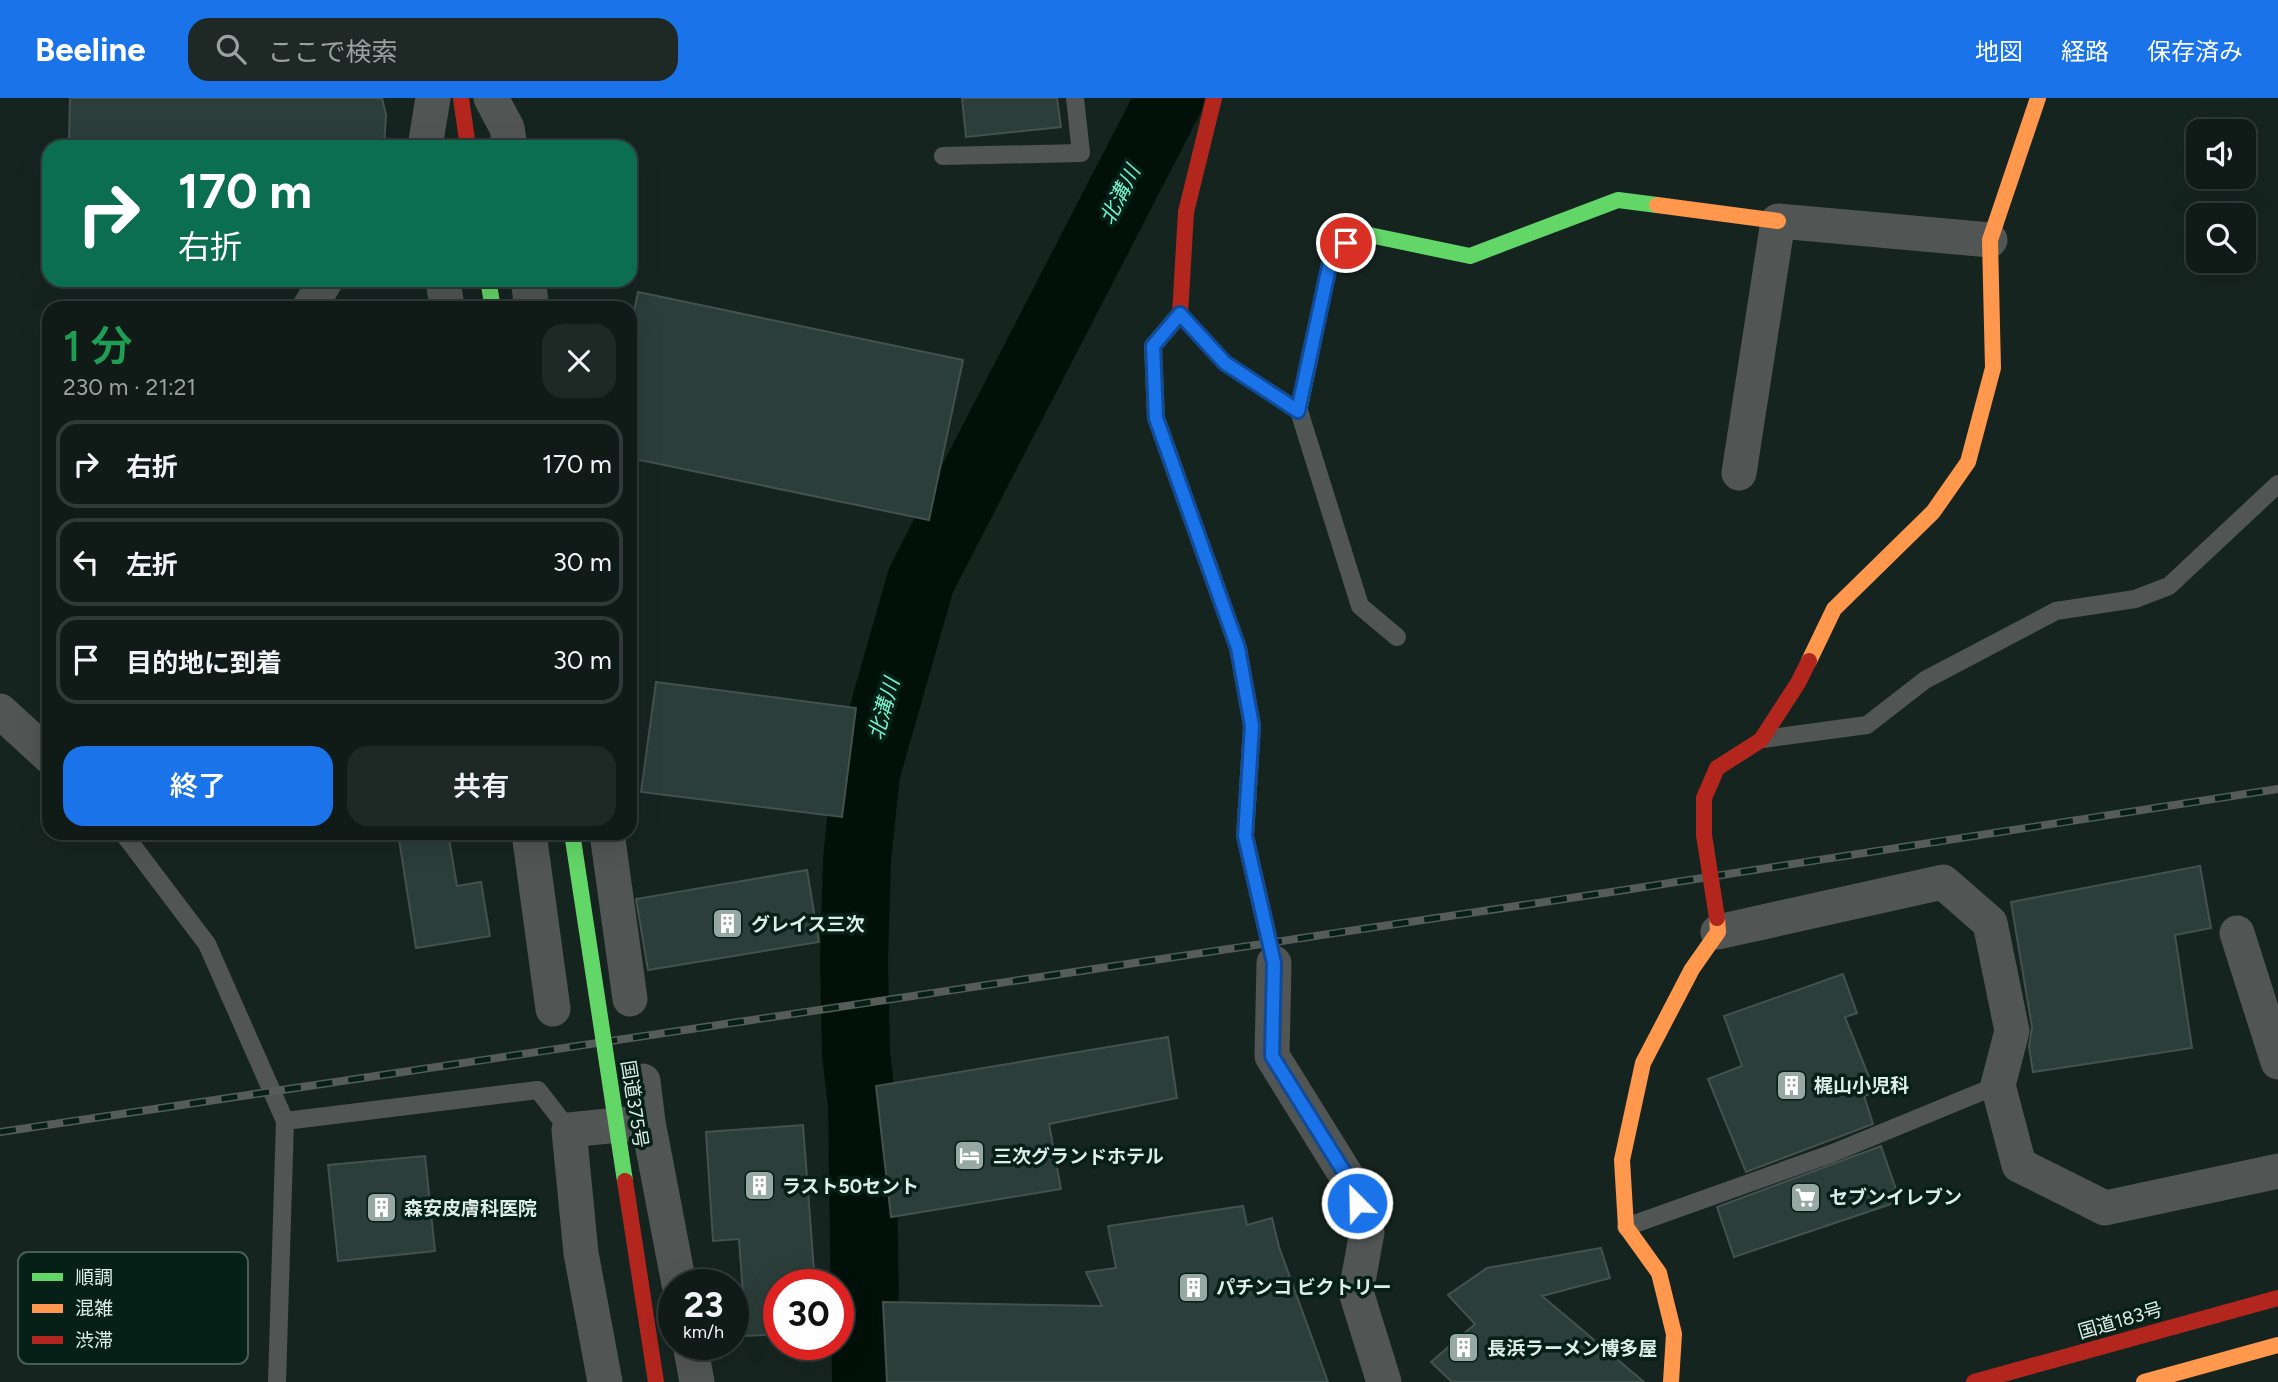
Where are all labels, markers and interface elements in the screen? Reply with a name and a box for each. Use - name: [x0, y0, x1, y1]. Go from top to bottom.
- search box: [188, 18, 678, 81]
- text: Beeline: [35, 30, 146, 69]
- icon: search: [212, 30, 250, 68]
- text: ここで検索: [268, 36, 398, 68]
- text: 地図: [1975, 37, 2023, 66]
- text: 経路: [2061, 37, 2109, 66]
- text: 保存済み: [2147, 37, 2243, 66]
- map controls: [2186, 119, 2256, 273]
- button: sound: [2186, 119, 2256, 189]
- water label: 北溝川: [1094, 159, 1146, 229]
- text: 170 m: [178, 161, 312, 220]
- icon: right: [63, 168, 154, 259]
- button: search: [2186, 203, 2256, 273]
- pin: [1316, 213, 1376, 273]
- icon: arrive: [1327, 224, 1365, 262]
- text: 右折: [178, 228, 242, 266]
- text: 1 分: [63, 321, 133, 372]
- button: close: [542, 324, 616, 398]
- text: 230 m · 21:21: [63, 373, 196, 401]
- icon: right: [67, 445, 105, 483]
- text: 170 m: [542, 448, 612, 480]
- text: 右折: [126, 451, 178, 483]
- icon: left: [67, 543, 105, 581]
- text: 30 m: [553, 546, 612, 578]
- text: 左折: [126, 549, 178, 581]
- icon: arrive: [67, 641, 105, 679]
- text: 30 m: [553, 644, 612, 676]
- text: 目的地に到着: [126, 647, 282, 679]
- water label: 北溝川: [863, 673, 905, 743]
- button: 終了: [63, 746, 333, 826]
- button: 共有: [347, 746, 616, 826]
- building icon: グレイス三次: [711, 907, 745, 941]
- place label: グレイス三次: [751, 913, 864, 936]
- street label: 国道375号: [616, 1059, 653, 1150]
- building icon: 梶山小児科: [1774, 1068, 1808, 1102]
- place label: 梶山小児科: [1814, 1074, 1909, 1097]
- hotel icon: 三次グランドホテル: [953, 1139, 987, 1173]
- place label: 三次グランドホテル: [993, 1145, 1164, 1168]
- position arrow: [1320, 1166, 1394, 1240]
- building icon: ラスト50セント: [742, 1169, 776, 1203]
- place label: ラスト50セント: [782, 1175, 919, 1198]
- supermarket icon: セブンイレブン: [1789, 1180, 1823, 1214]
- place label: セブンイレブン: [1829, 1186, 1962, 1209]
- building icon: 森安皮膚科医院: [364, 1191, 398, 1225]
- place label: 森安皮膚科医院: [404, 1197, 537, 1220]
- legend: [18, 1252, 248, 1364]
- text: 順調: [75, 1266, 113, 1289]
- speed limit sign: 30: [763, 1269, 854, 1360]
- building icon: パチンコ ビクトリー: [1176, 1270, 1210, 1304]
- place label: パチンコ ビクトリー: [1216, 1276, 1392, 1299]
- text: 23: [684, 1284, 723, 1326]
- text: 混雑: [75, 1297, 113, 1320]
- street label: 国道183号: [2075, 1297, 2165, 1344]
- text: km/h: [683, 1321, 724, 1343]
- text: 渋滞: [75, 1329, 113, 1352]
- building icon: 長浜ラーメン博多屋: [1447, 1331, 1481, 1365]
- place label: 長浜ラーメン博多屋: [1487, 1337, 1657, 1360]

